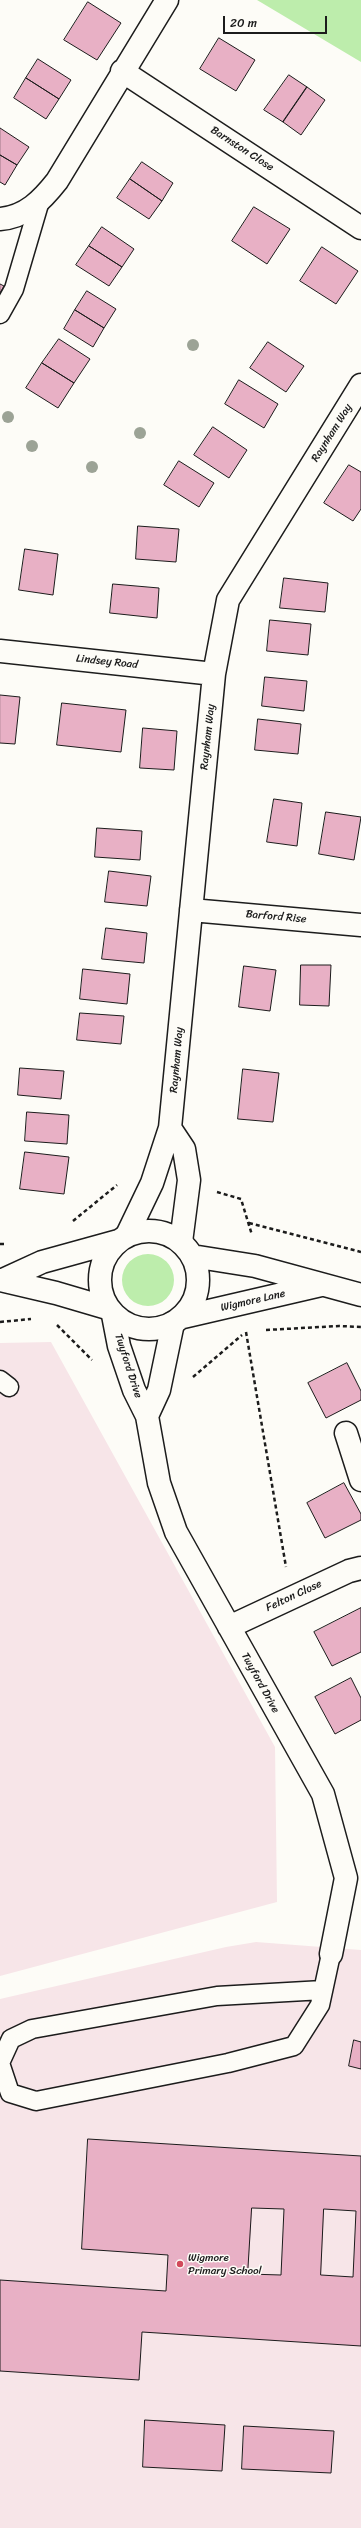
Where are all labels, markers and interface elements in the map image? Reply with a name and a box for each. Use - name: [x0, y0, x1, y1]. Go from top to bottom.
- scale bar: [225, 8, 329, 34]
- text: 20 m: [230, 12, 257, 34]
- street label: Barnston Close: [208, 124, 276, 174]
- street label: Raynham Way: [309, 401, 355, 465]
- street label: Lindsey Road: [75, 652, 139, 672]
- street label: Raynham Way: [198, 703, 218, 771]
- street label: Barford Rise: [245, 908, 307, 926]
- street label: Raynham Way: [168, 1026, 186, 1094]
- street label: Wigmore Lane: [219, 1287, 287, 1315]
- street label: Twyford Drive: [111, 1332, 145, 1400]
- street label: Felton Close: [264, 1577, 324, 1615]
- street label: Twyford Drive: [238, 1651, 282, 1715]
- place label: Wigmore Primary School: [188, 2251, 262, 2277]
- marker: Wigmore Primary School: [175, 2259, 185, 2269]

